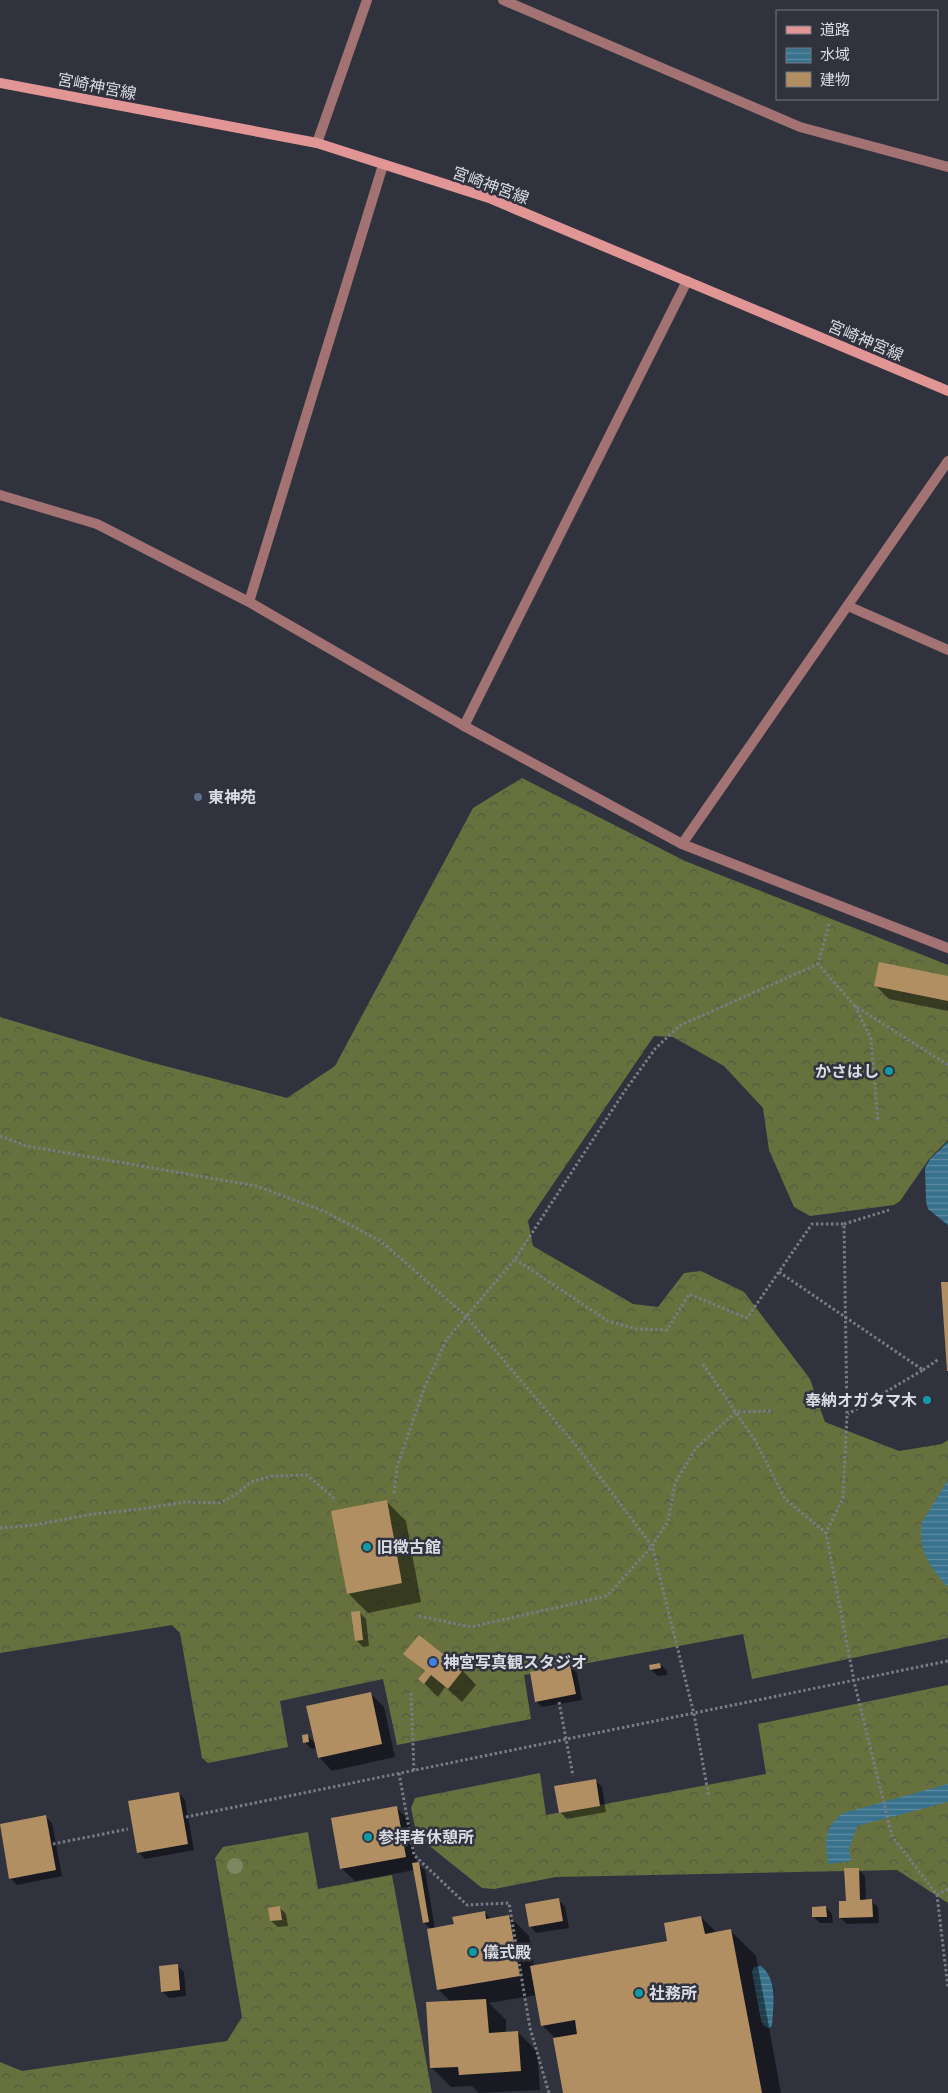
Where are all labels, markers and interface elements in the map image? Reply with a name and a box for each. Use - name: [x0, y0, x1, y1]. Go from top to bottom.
- legend: [776, 10, 938, 100]
- text: 道路: [820, 19, 850, 40]
- text: 水域: [820, 44, 850, 65]
- street label: 宮崎神宮線: [56, 68, 138, 104]
- text: 建物: [820, 69, 850, 90]
- street label: 宮崎神宮線: [450, 161, 532, 209]
- street label: 宮崎神宮線: [825, 314, 907, 366]
- place label: 東神苑: [208, 786, 256, 808]
- marker: 東神苑: [192, 791, 204, 803]
- place label: かさはし: [815, 1060, 879, 1082]
- marker: かさはし: [883, 1065, 895, 1077]
- place label: 奉納オガタマ木: [805, 1389, 917, 1411]
- marker: 奉納オガタマ木: [921, 1394, 933, 1406]
- place label: 旧徴古館: [377, 1536, 441, 1558]
- marker: 旧徴古館: [361, 1541, 373, 1553]
- place label: 神宮写真観スタジオ: [443, 1651, 587, 1673]
- marker: 神宮写真観スタジオ: [427, 1656, 439, 1668]
- place label: 参拝者休憩所: [378, 1826, 474, 1848]
- marker: 参拝者休憩所: [362, 1831, 374, 1843]
- place label: 儀式殿: [483, 1941, 531, 1963]
- marker: 儀式殿: [467, 1946, 479, 1958]
- place label: 社務所: [649, 1982, 697, 2004]
- marker: 社務所: [633, 1987, 645, 1999]

